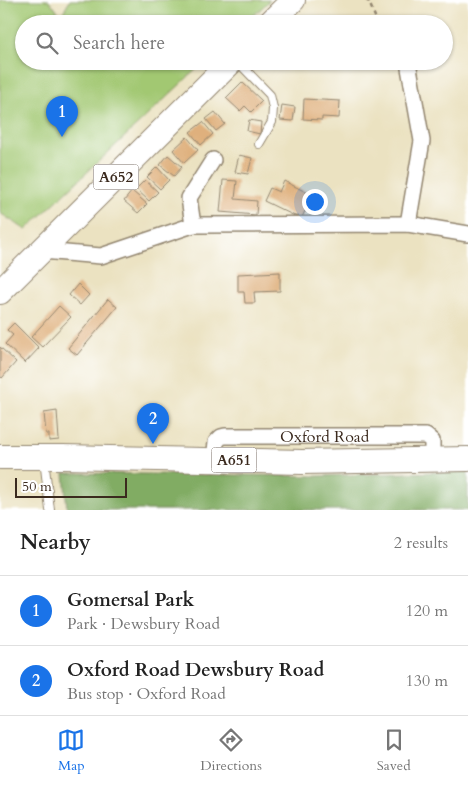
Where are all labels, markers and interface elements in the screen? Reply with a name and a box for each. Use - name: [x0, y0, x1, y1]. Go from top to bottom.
- search box: [15, 15, 453, 70]
- icon: search: [33, 29, 61, 57]
- text: Search here: [73, 30, 165, 56]
- pin: 1: [46, 96, 78, 137]
- road number: A652: [94, 164, 138, 190]
- your location: [302, 189, 328, 215]
- pin: 2: [137, 403, 169, 444]
- street label: Oxford Road: [280, 426, 370, 448]
- road number: A651: [212, 448, 256, 472]
- scale bar: [15, 475, 128, 498]
- text: 50 m: [22, 477, 52, 496]
- text: Nearby: [20, 528, 91, 557]
- text: 2 results: [394, 532, 448, 554]
- text: Gomersal Park: [67, 587, 194, 613]
- text: 1: [32, 600, 40, 622]
- text: 120 m: [406, 600, 448, 622]
- text: Park · Dewsbury Road: [67, 613, 220, 635]
- text: Oxford Road Dewsbury Road: [67, 657, 324, 683]
- text: 2: [32, 670, 40, 692]
- text: 130 m: [406, 670, 448, 692]
- text: Bus stop · Oxford Road: [67, 683, 226, 705]
- tab: Map: [57, 726, 85, 775]
- tab: Directions: [200, 726, 262, 775]
- tab: Saved: [377, 726, 411, 775]

